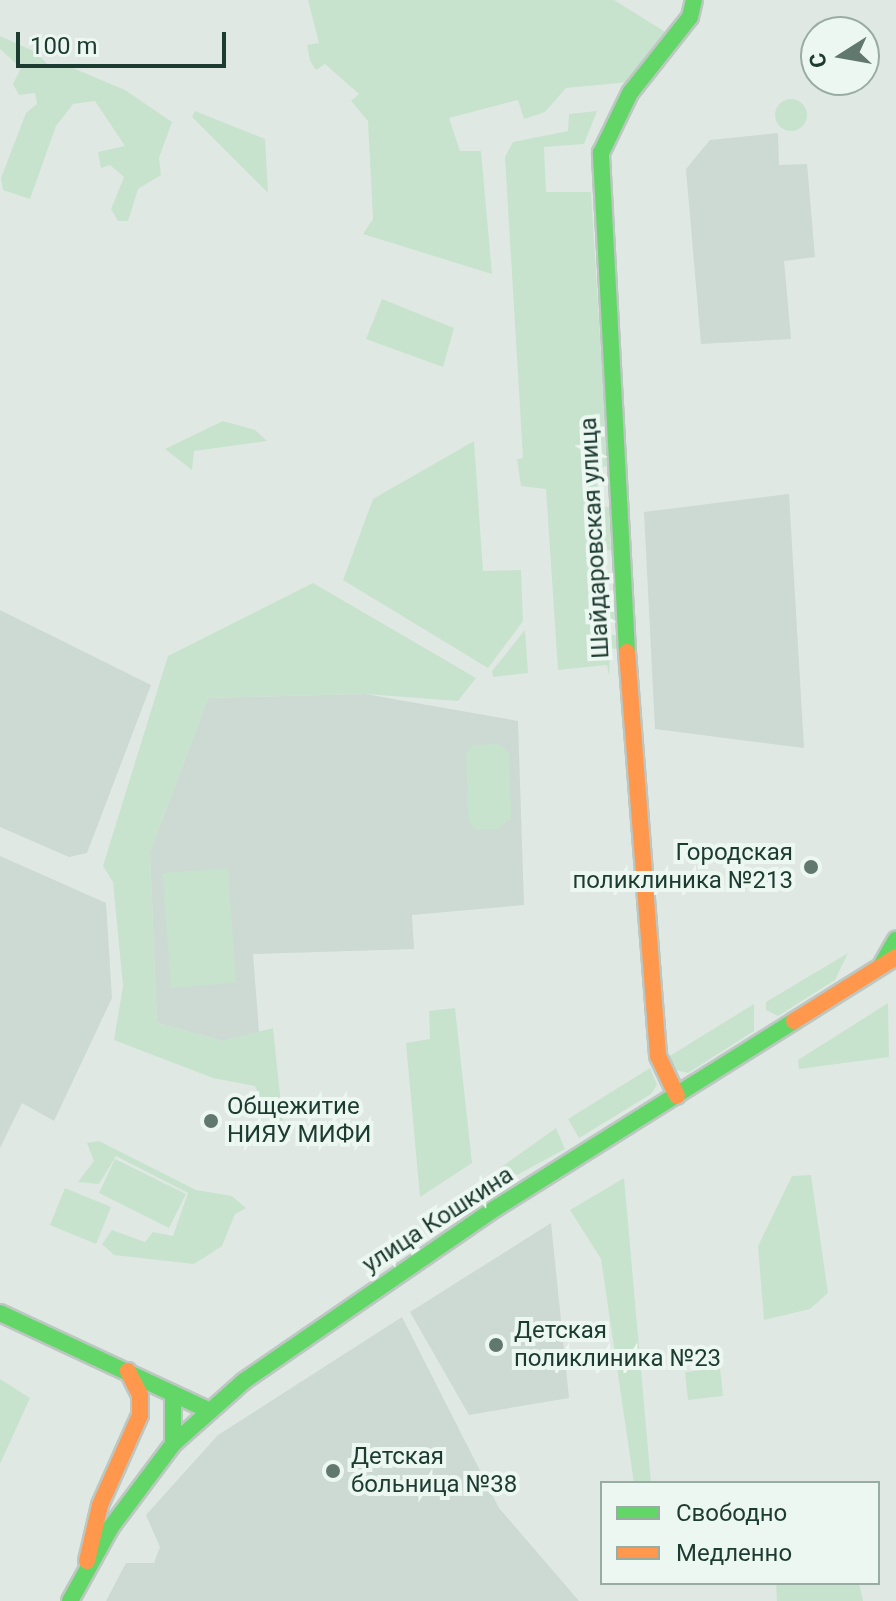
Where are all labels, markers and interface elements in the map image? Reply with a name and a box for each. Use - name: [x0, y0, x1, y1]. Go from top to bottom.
- scale bar: [20, 16, 230, 66]
- north arrow: [800, 16, 880, 96]
- text: 100 m: [30, 32, 97, 60]
- text: С: [804, 51, 832, 70]
- street label: Шайдаровская улица: [574, 417, 616, 659]
- place label: Городская поликлиника №213: [572, 839, 793, 895]
- marker: Городская поликлиника №213: [800, 856, 822, 878]
- place label: Общежитие НИЯУ МИФИ: [227, 1093, 371, 1149]
- marker: Общежитие НИЯУ МИФИ: [202, 1112, 220, 1130]
- street label: улица Кошкина: [357, 1161, 519, 1279]
- place label: Детская поликлиника №23: [514, 1317, 721, 1373]
- marker: Детская поликлиника №23: [485, 1334, 507, 1356]
- place label: Детская больница №38: [351, 1443, 517, 1499]
- marker: Детская больница №38: [322, 1460, 344, 1482]
- legend: [600, 1481, 880, 1585]
- text: Свободно: [676, 1499, 787, 1527]
- text: Медленно: [676, 1539, 792, 1567]

